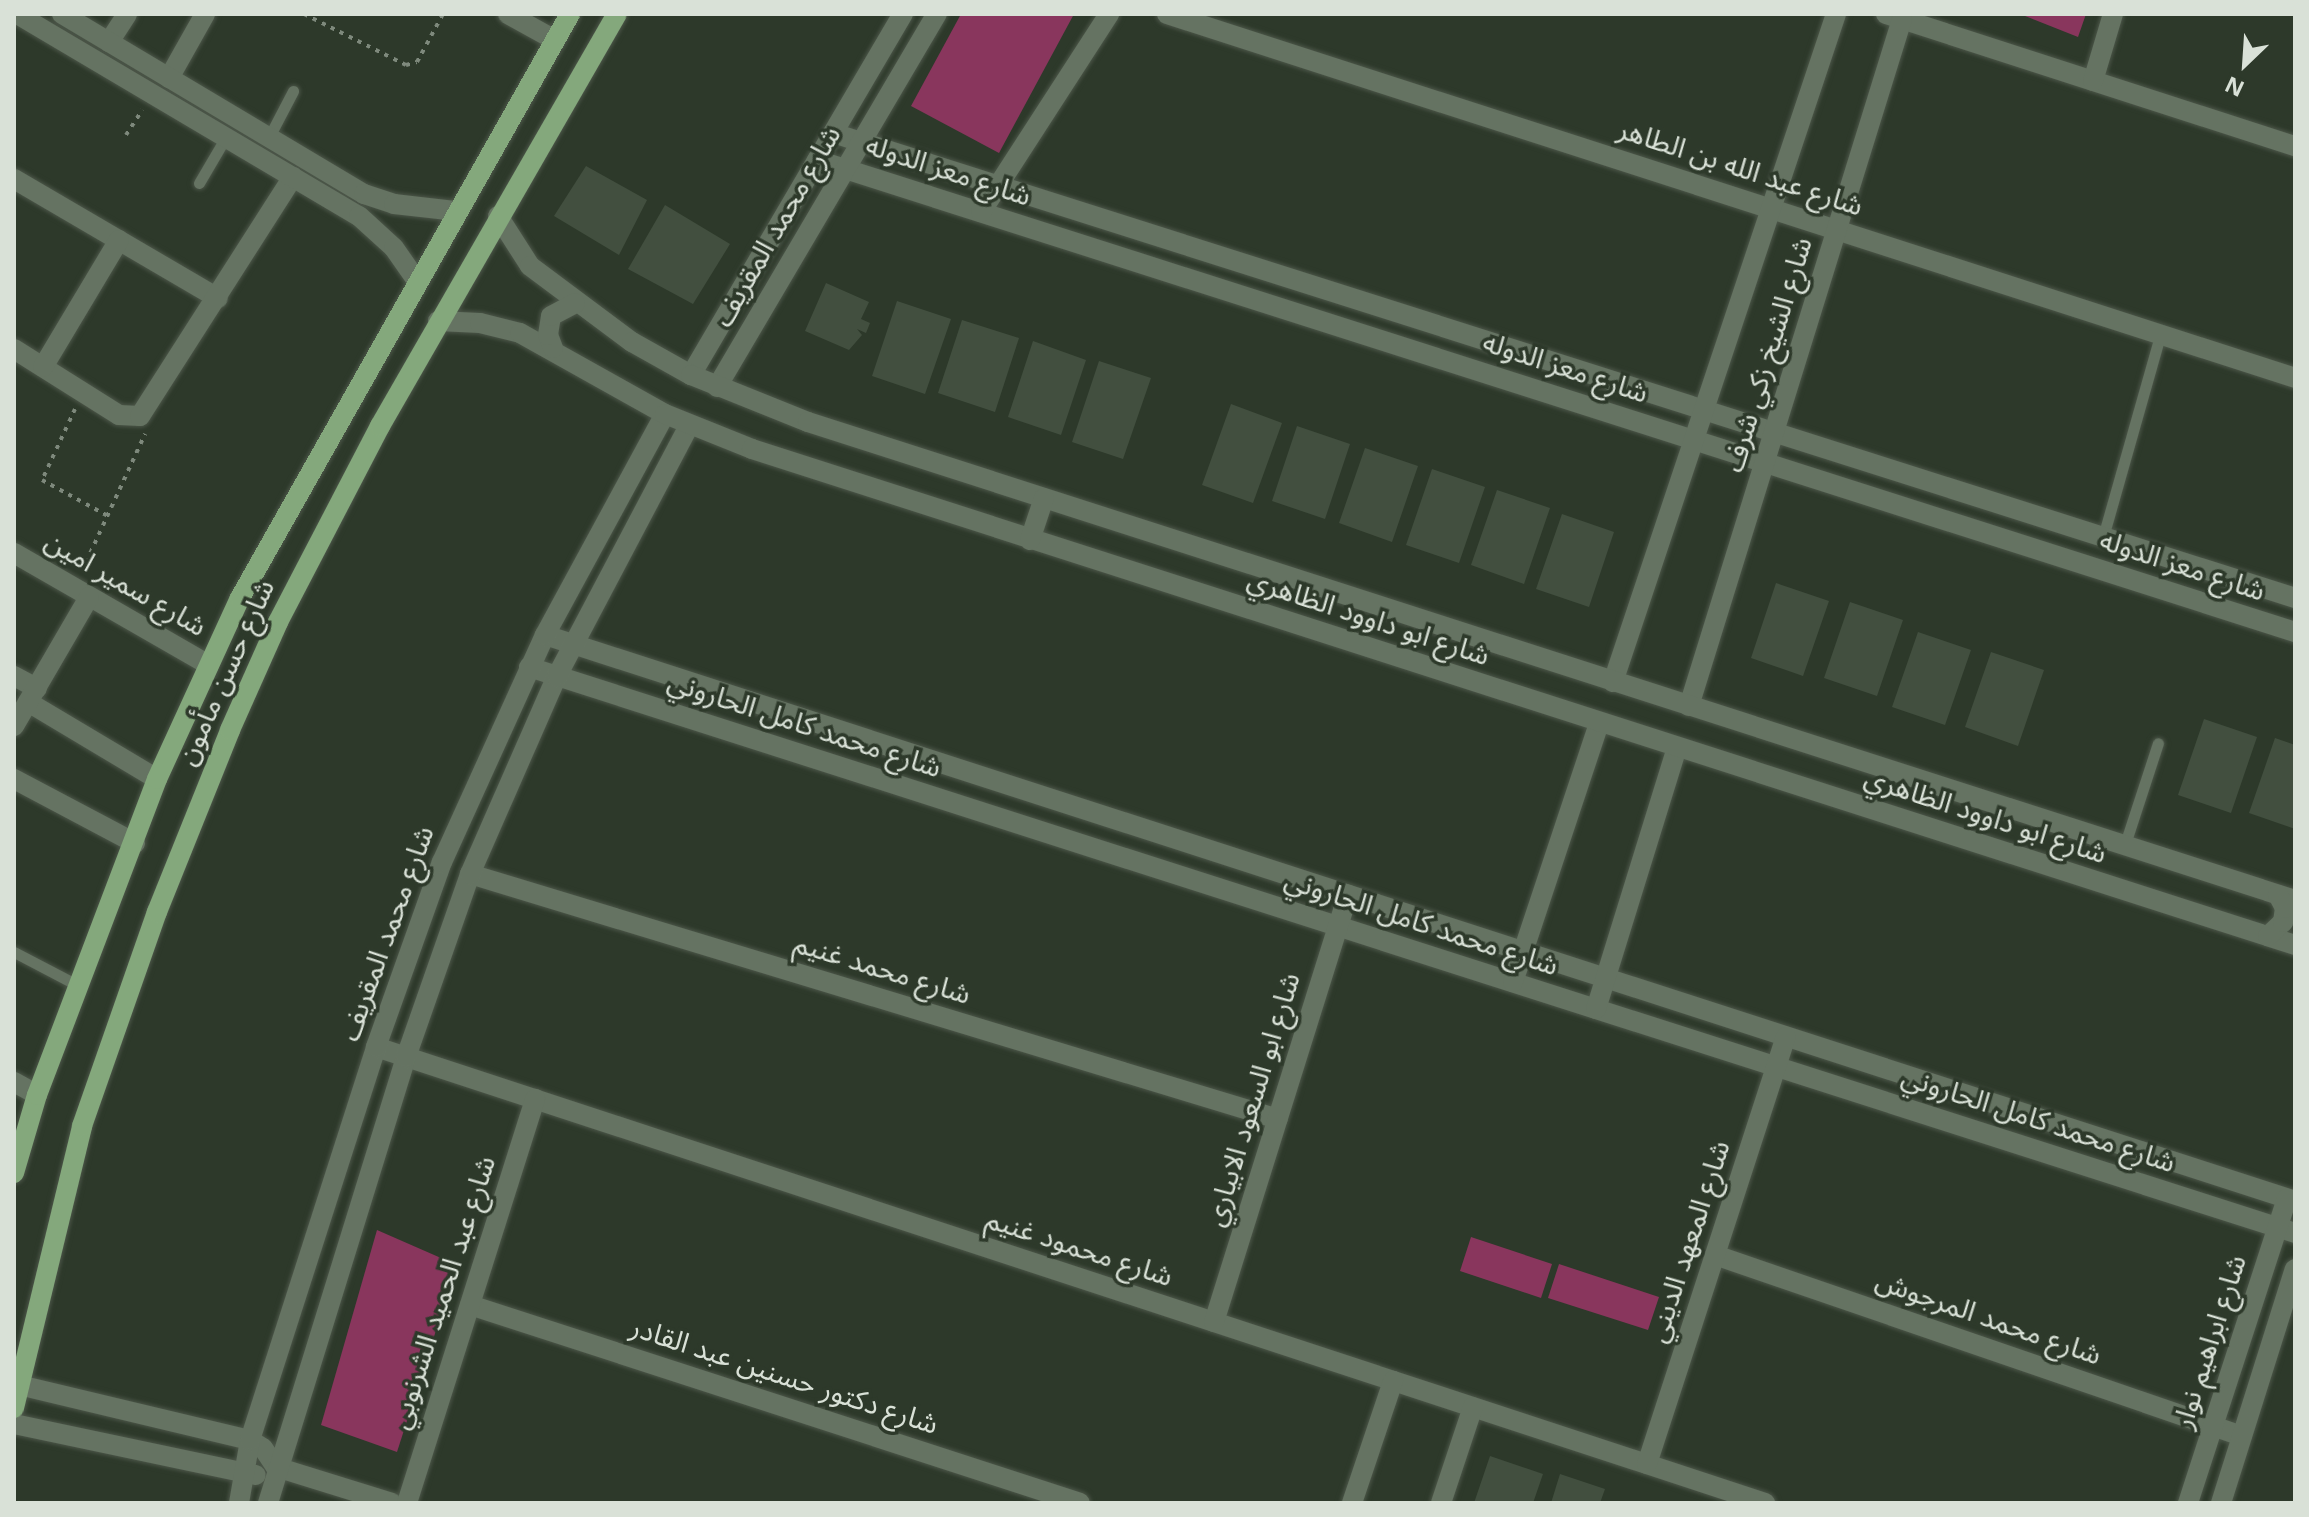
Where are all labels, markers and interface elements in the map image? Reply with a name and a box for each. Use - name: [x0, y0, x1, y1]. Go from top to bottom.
- north arrow: [2205, 24, 2285, 104]
- text: N: [2217, 61, 2253, 110]
- street label: شارع عبد الله بن الطاهر: [1613, 114, 1867, 224]
- street label: شارع محمد المقريف: [707, 121, 849, 333]
- street label: شارع معز الدوله: [861, 129, 1035, 215]
- street label: شارع الشيخ زكي شرف: [1717, 234, 1821, 476]
- street label: شارع معز الدوله: [1478, 326, 1652, 412]
- street label: شارع معز الدوله: [2095, 524, 2269, 610]
- street label: شارع سمير امين: [38, 525, 212, 645]
- street label: شارع ابو داوود الظاهري: [1243, 564, 1493, 674]
- street label: شارع حسن مأمون: [171, 575, 283, 771]
- street label: شارع محمد كامل الحاروني: [663, 666, 945, 786]
- street label: شارع ابو داوود الظاهري: [1860, 762, 2110, 872]
- street label: شارع محمد المقريف: [334, 822, 442, 1046]
- street label: شارع محمد كامل الحاروني: [1280, 864, 1562, 984]
- street label: شارع محمد غنيم: [790, 927, 974, 1013]
- street label: شارع ابو السعود الابياري: [1199, 969, 1309, 1231]
- street label: شارع محمد كامل الحاروني: [1897, 1061, 2179, 1181]
- street label: شارع المعهد الديني: [1642, 1137, 1738, 1347]
- street label: شارع عبد الحميد الشرنوبي: [384, 1152, 504, 1434]
- street label: شارع محمود غنيم: [981, 1203, 1177, 1295]
- street label: شارع ابراهيم نوار: [2167, 1251, 2255, 1433]
- street label: شارع محمد المرجوش: [1871, 1265, 2105, 1373]
- street label: شارع دكتور حسنين عبد القادر: [626, 1311, 942, 1443]

